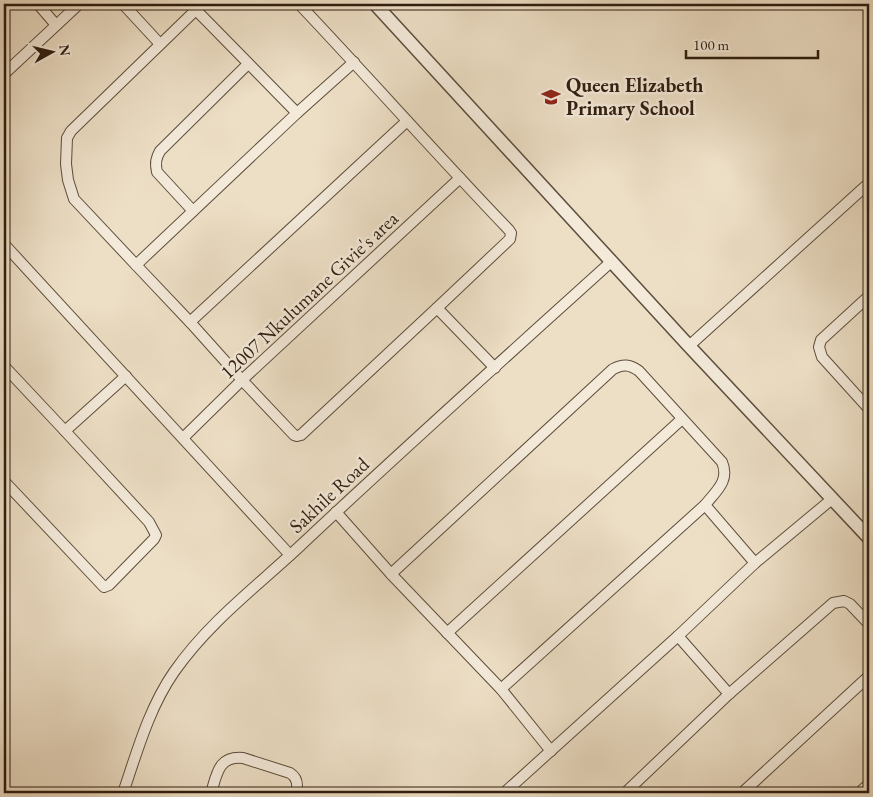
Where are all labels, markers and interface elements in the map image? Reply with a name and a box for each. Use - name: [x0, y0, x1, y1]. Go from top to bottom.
- north arrow: [28, 28, 78, 78]
- scale bar: [686, 28, 818, 60]
- text: 100 m: [693, 35, 730, 54]
- text: N: [55, 43, 75, 58]
- place label: Queen Elizabeth Primary School: [566, 72, 703, 121]
- school or university icon: Queen Elizabeth Primary School: [540, 86, 562, 108]
- street label: 12007 Nkulumane Givie's area: [214, 205, 404, 385]
- street label: Sakhile Road: [283, 451, 375, 539]

